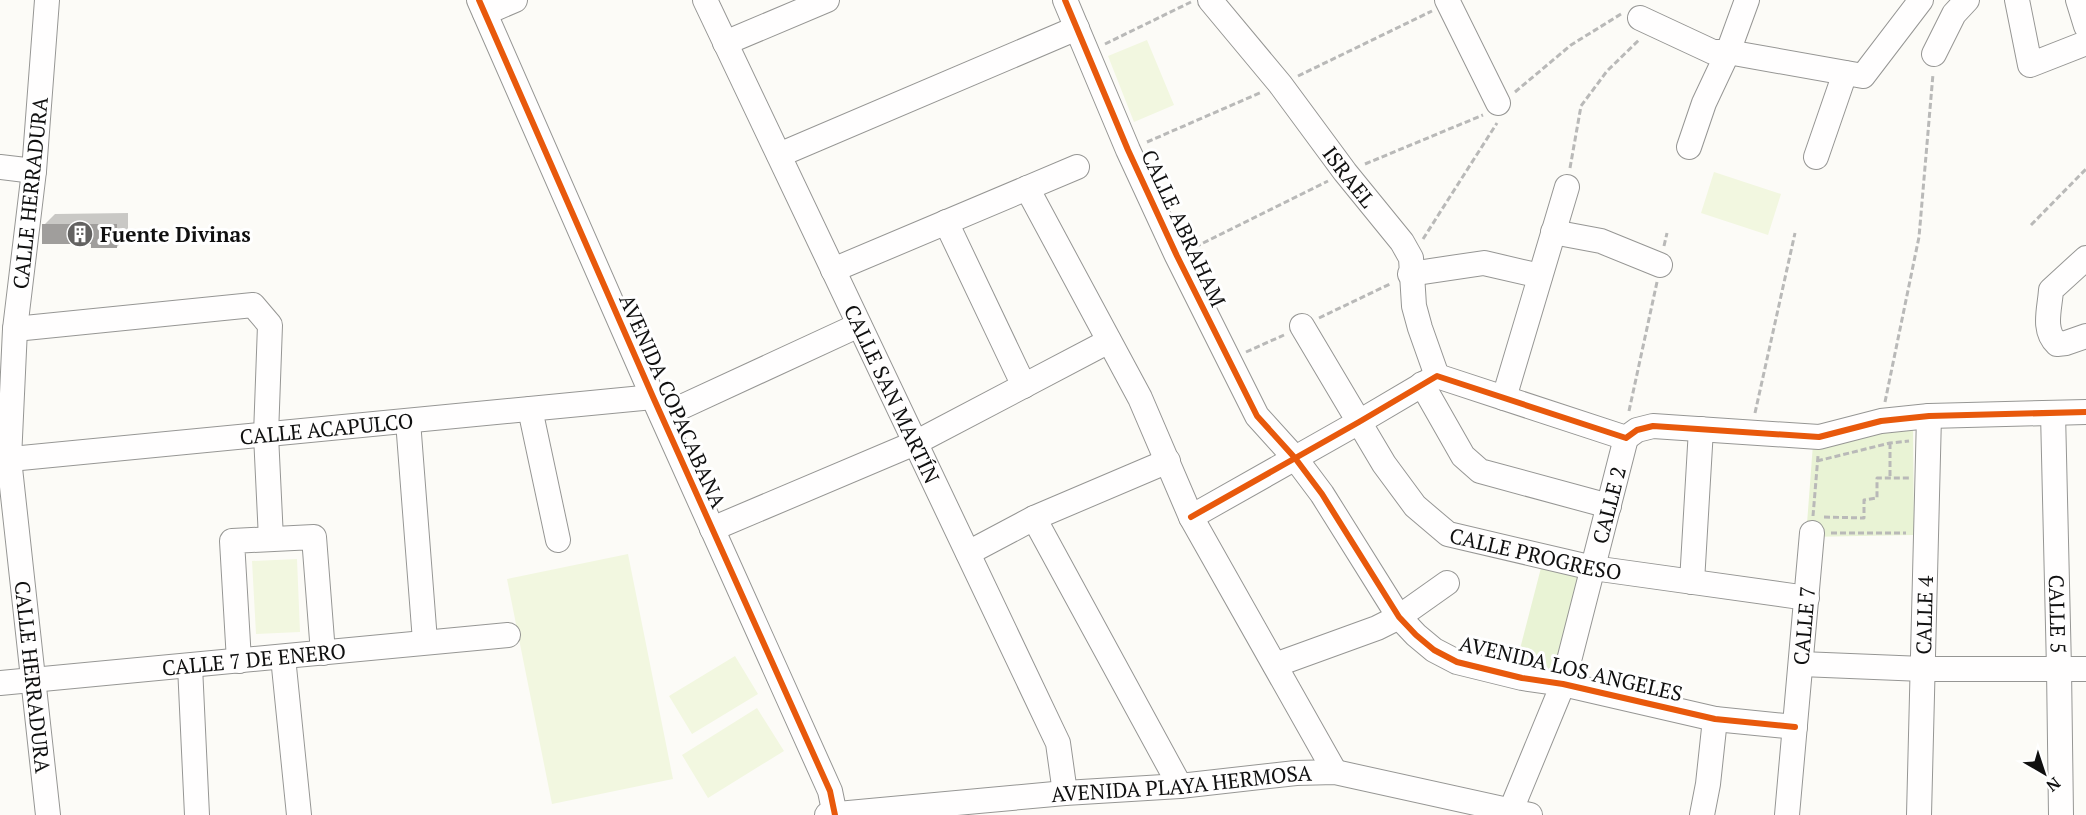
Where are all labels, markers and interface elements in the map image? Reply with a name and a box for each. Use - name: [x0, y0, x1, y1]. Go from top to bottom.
- street label: CALLE HERRADURA: [6, 95, 54, 290]
- street label: ISRAEL: [1317, 140, 1382, 213]
- street label: CALLE ABRAHAM: [1135, 145, 1233, 311]
- building icon: Fuente Divinas: [65, 219, 95, 249]
- place label: Fuente Divinas: [100, 220, 251, 248]
- street label: AVENIDA COPACABANA: [613, 290, 733, 513]
- street label: CALLE SAN MARTÍN: [838, 300, 946, 488]
- street label: CALLE ACAPULCO: [238, 406, 415, 451]
- street label: CALLE 2: [1585, 463, 1632, 547]
- street label: CALLE PROGRESO: [1447, 521, 1623, 586]
- street label: CALLE 4: [1909, 574, 1939, 655]
- street label: CALLE 5: [2043, 574, 2073, 654]
- street label: CALLE HERRADURA: [8, 579, 57, 775]
- street label: CALLE 7: [1786, 585, 1821, 666]
- street label: AVENIDA LOS ANGELES: [1457, 629, 1685, 707]
- street label: CALLE 7 DE ENERO: [161, 636, 347, 682]
- north arrow: [2014, 743, 2074, 803]
- street label: AVENIDA PLAYA HERMOSA: [1050, 759, 1313, 808]
- text: N: [2042, 772, 2065, 797]

